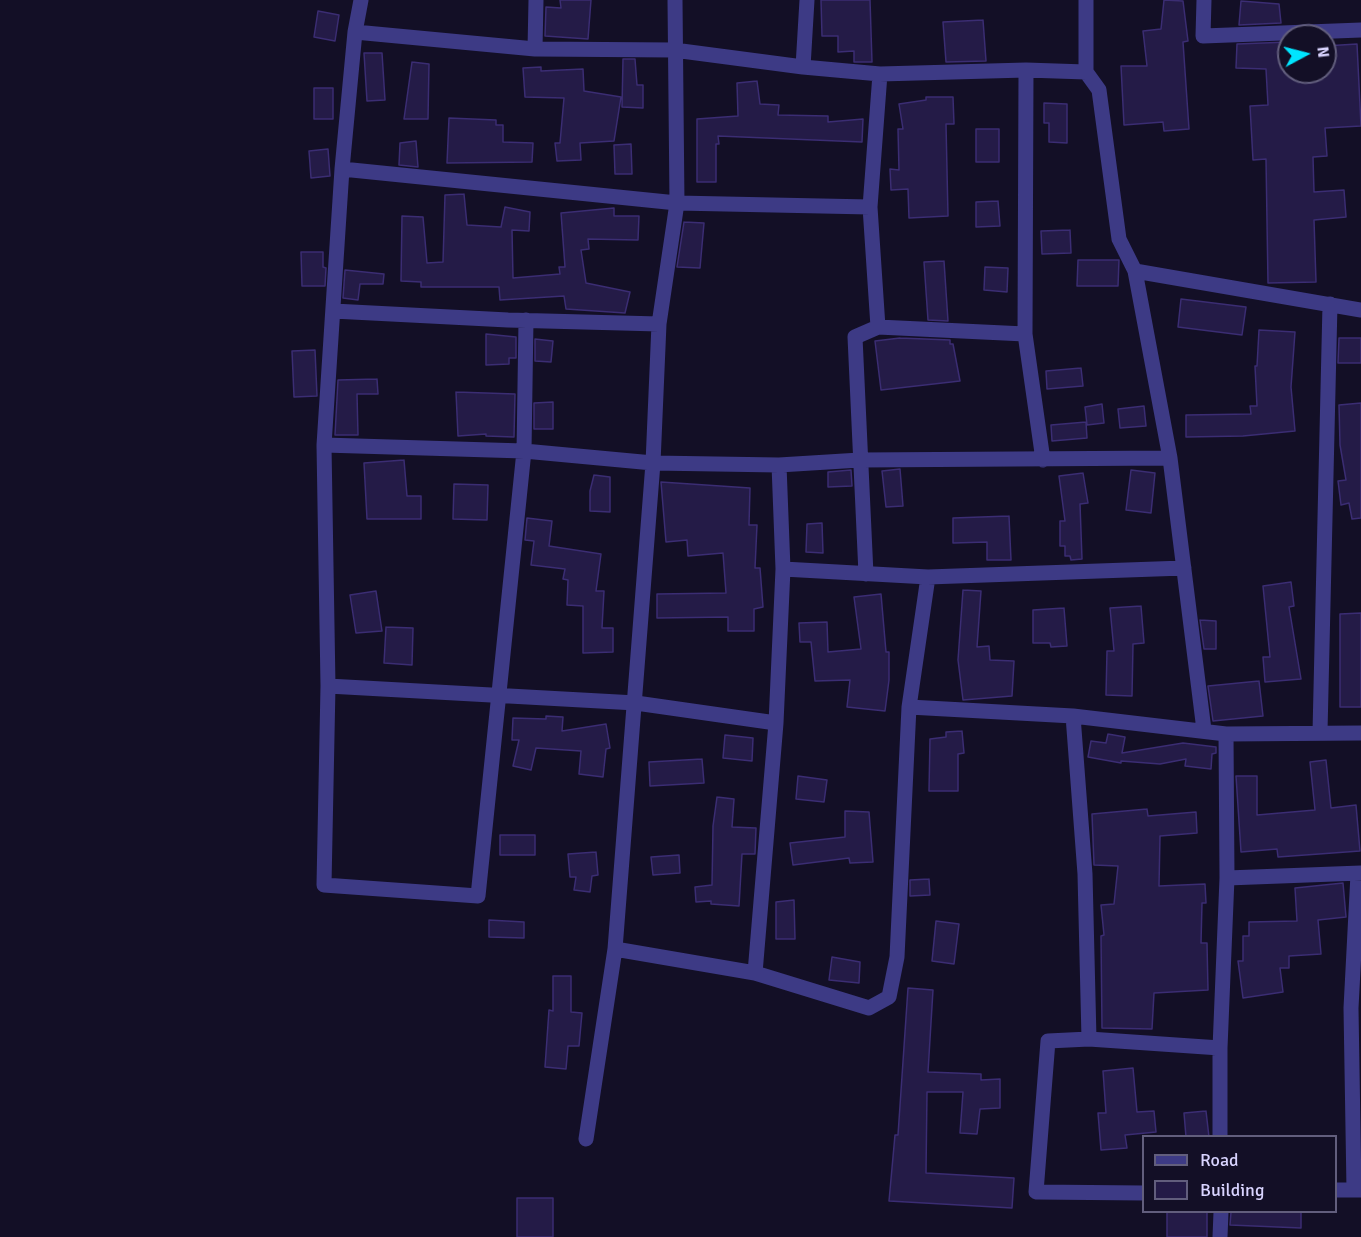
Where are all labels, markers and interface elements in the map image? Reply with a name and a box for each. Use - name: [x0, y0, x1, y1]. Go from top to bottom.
- north arrow: [1277, 24, 1337, 84]
- text: N: [1312, 45, 1333, 59]
- legend: [1142, 1135, 1337, 1213]
- text: Road: [1200, 1149, 1239, 1171]
- text: Building: [1200, 1179, 1264, 1201]

